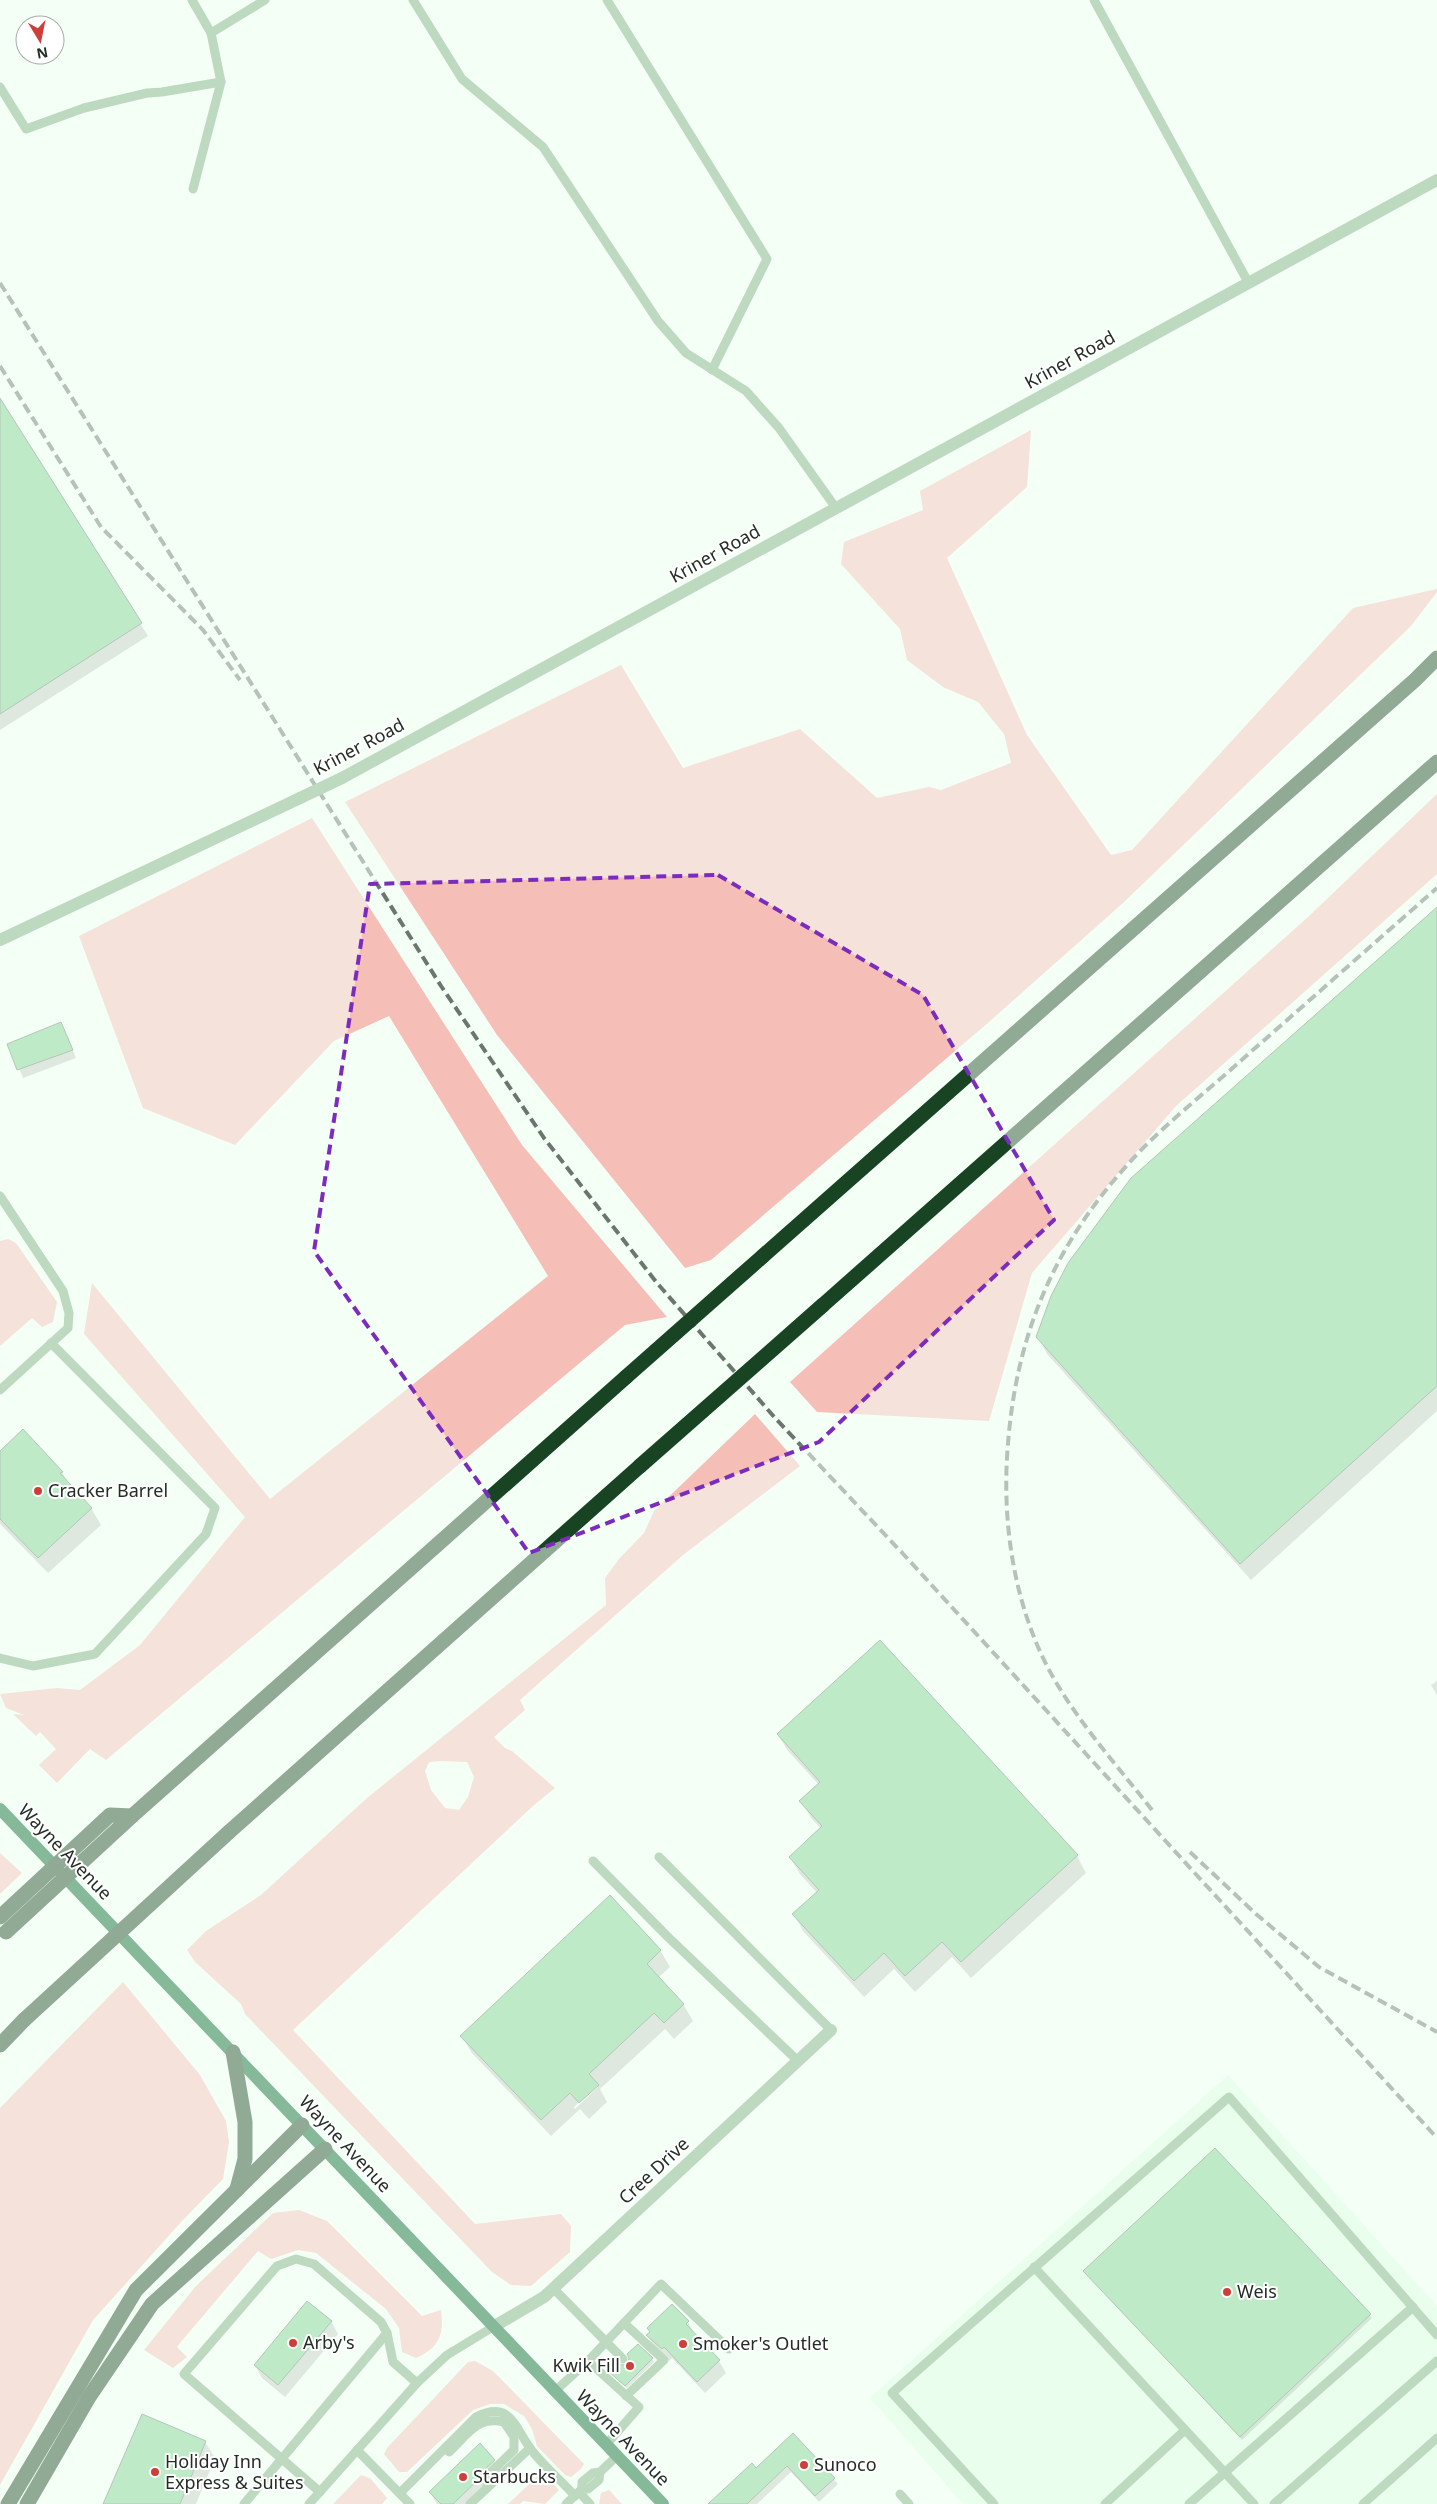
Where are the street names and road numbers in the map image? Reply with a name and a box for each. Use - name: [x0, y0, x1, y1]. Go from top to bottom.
- street label: Kriner Road: [1020, 324, 1119, 394]
- street label: Kriner Road: [665, 518, 764, 588]
- street label: Kriner Road: [309, 712, 408, 780]
- street label: Wayne Avenue: [14, 1798, 118, 1905]
- street label: Wayne Avenue: [294, 2089, 397, 2197]
- street label: Cree Drive: [613, 2132, 694, 2209]
- street label: Wayne Avenue: [572, 2384, 676, 2491]

